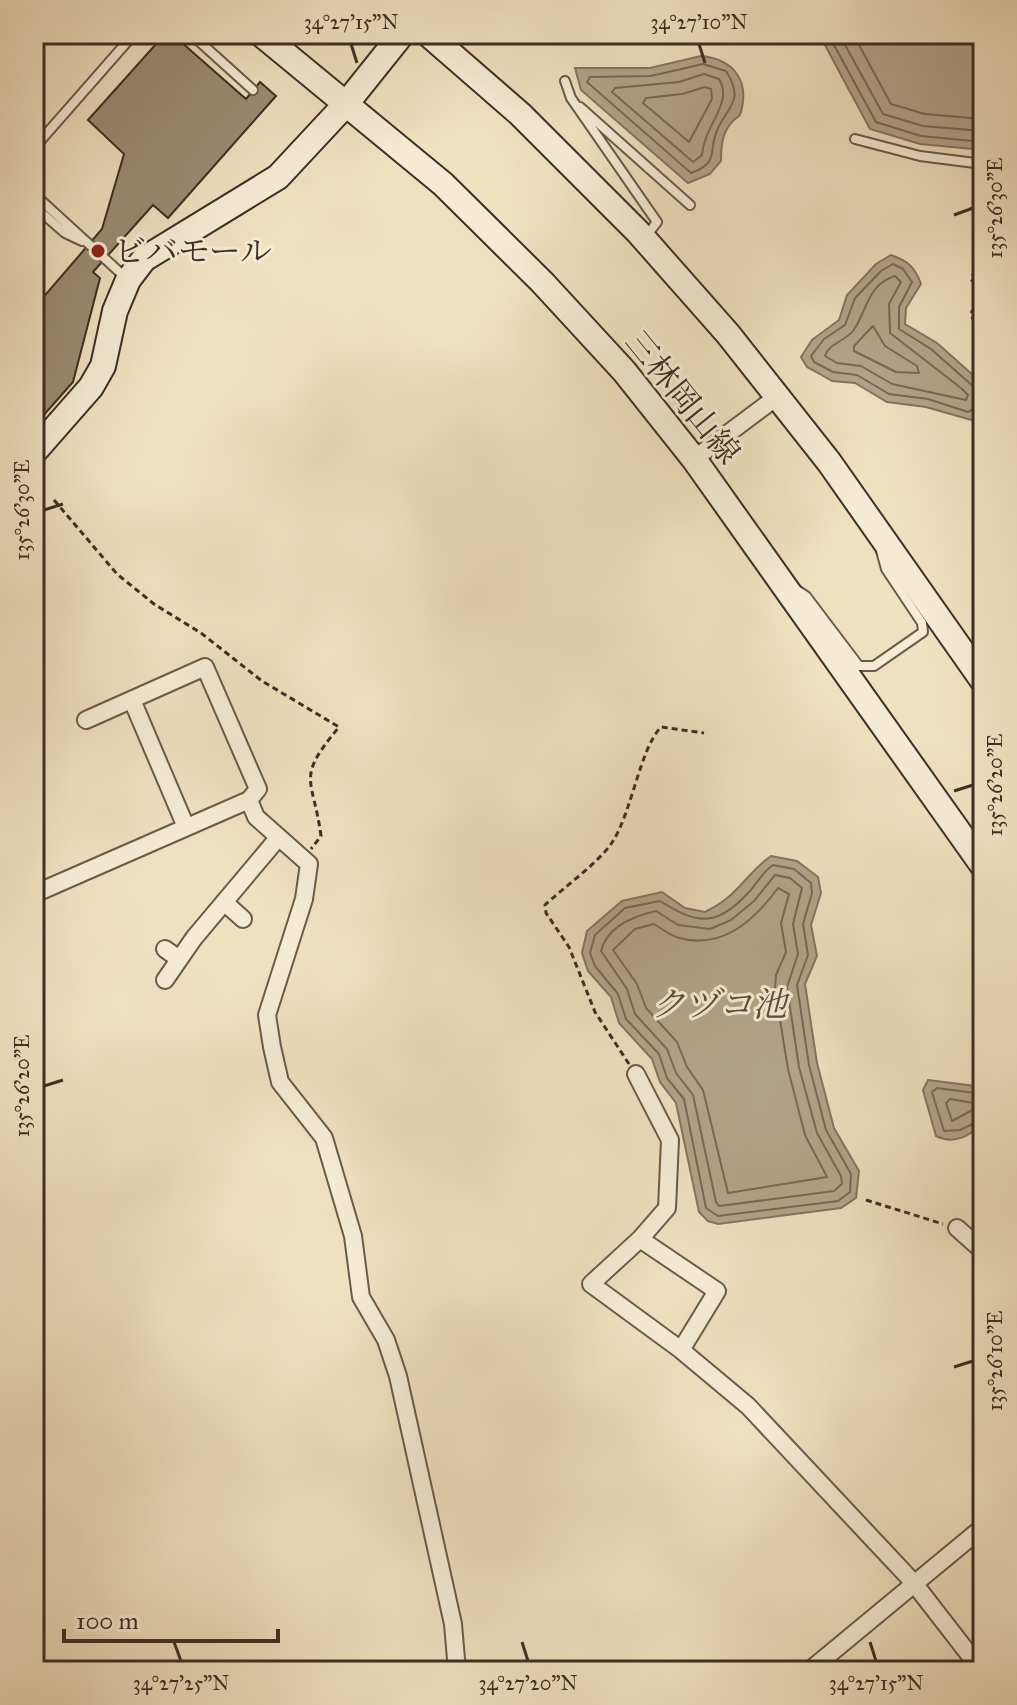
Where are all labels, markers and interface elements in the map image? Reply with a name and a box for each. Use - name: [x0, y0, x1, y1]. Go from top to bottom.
- text: 34°27'15"N: [304, 10, 398, 34]
- text: 34°27'10"N: [650, 10, 748, 34]
- text: 135°26'30"E: [983, 158, 1007, 258]
- place label: ビバモール: [114, 232, 272, 271]
- marker: ビバモール: [89, 242, 107, 260]
- street label: 三林岡山線: [617, 323, 748, 472]
- text: 135°26'30"E: [10, 460, 34, 560]
- text: 135°26'20"E: [983, 734, 1007, 836]
- water label: クヅコ池: [651, 984, 791, 1025]
- text: 135°26'20"E: [10, 1035, 34, 1137]
- text: 135°26'10"E: [983, 1311, 1007, 1411]
- scale bar: [64, 1593, 278, 1643]
- text: 100 m: [76, 1606, 139, 1636]
- text: 34°27'25"N: [133, 1671, 229, 1695]
- text: 34°27'20"N: [478, 1671, 578, 1695]
- text: 34°27'15"N: [829, 1671, 923, 1695]

